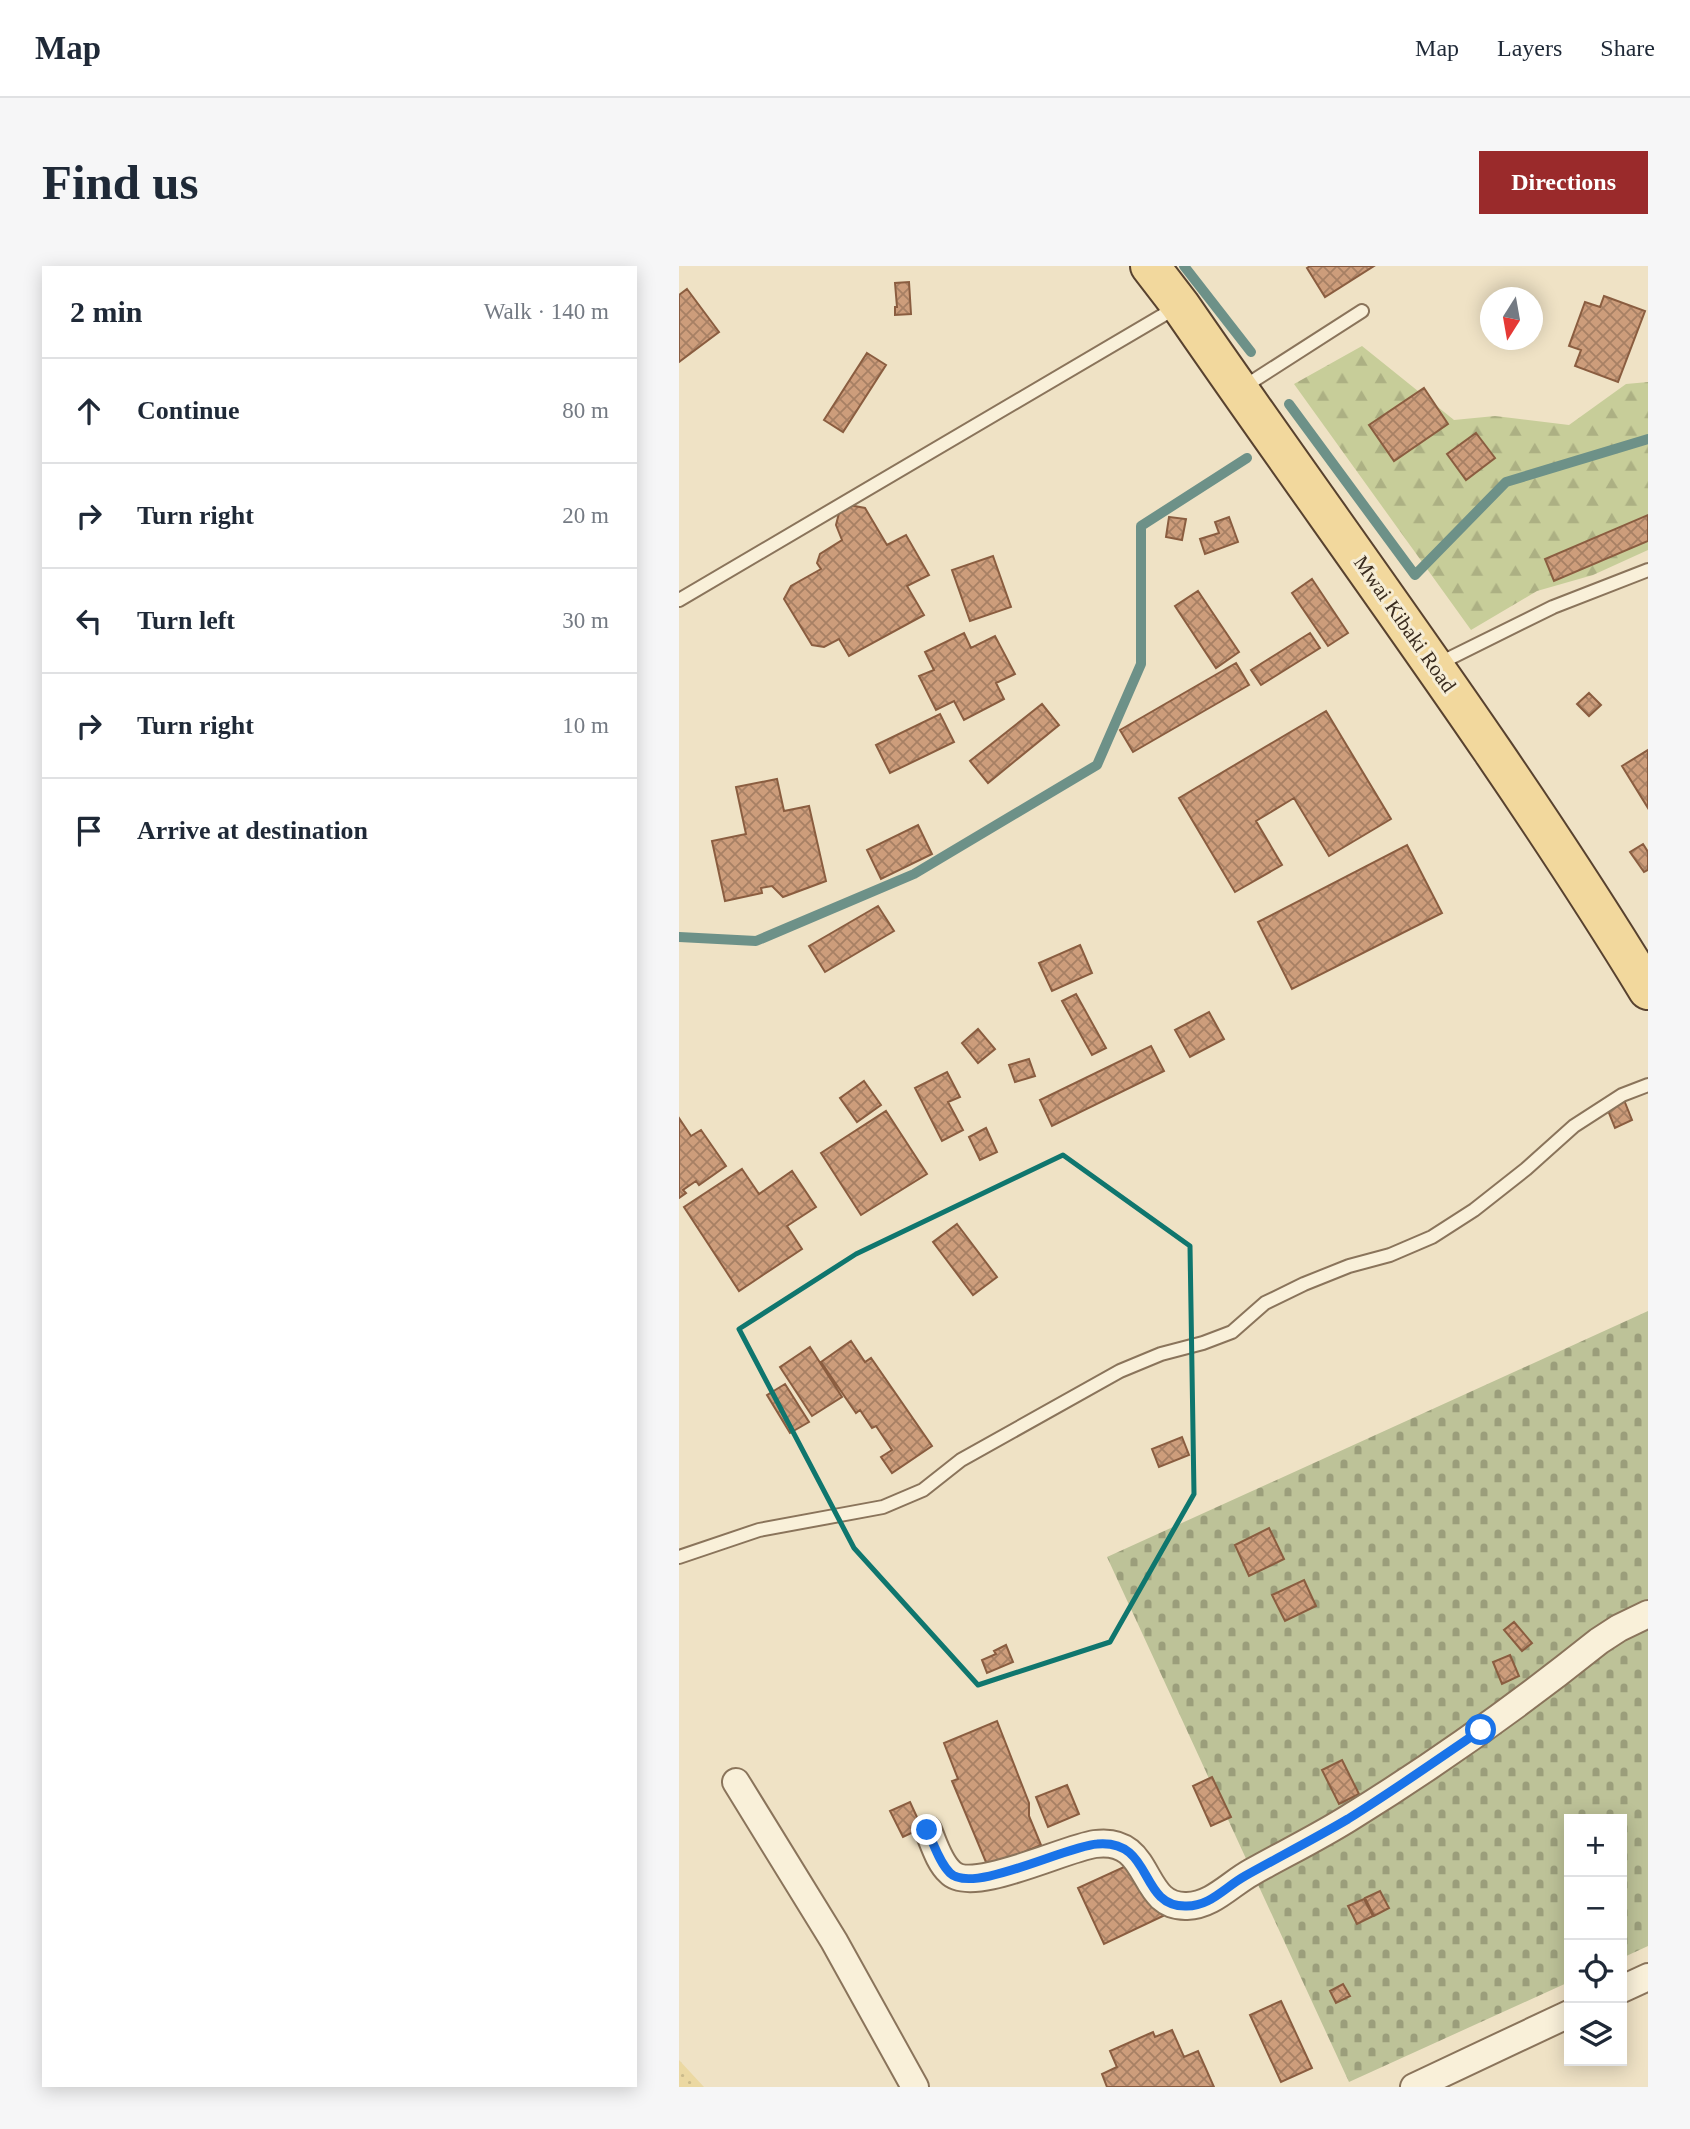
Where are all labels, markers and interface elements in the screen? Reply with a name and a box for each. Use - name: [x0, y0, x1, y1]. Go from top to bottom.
- text: Map: [35, 30, 101, 66]
- text: Map: [1415, 35, 1459, 61]
- text: Layers: [1497, 35, 1562, 61]
- text: Share: [1600, 35, 1655, 61]
- button: Directions: [1479, 151, 1648, 214]
- text: Find us: [42, 155, 199, 210]
- north arrow: [1480, 287, 1543, 350]
- text: 2 min: [70, 295, 143, 328]
- text: Walk · 140 m: [484, 299, 609, 324]
- icon: ahead: [70, 392, 108, 430]
- text: Continue: [137, 396, 240, 425]
- text: 80 m: [562, 398, 609, 423]
- icon: right: [70, 497, 108, 535]
- text: Turn right: [137, 501, 254, 530]
- text: 20 m: [562, 503, 609, 528]
- street label: Mwai Kibaki Road: [1349, 551, 1461, 697]
- icon: left: [70, 602, 108, 640]
- text: Turn left: [137, 606, 235, 635]
- text: 30 m: [562, 608, 609, 633]
- icon: right: [70, 707, 108, 745]
- text: Turn right: [137, 711, 254, 740]
- text: 10 m: [562, 713, 609, 738]
- icon: arrive: [70, 812, 108, 850]
- text: Arrive at destination: [137, 816, 368, 845]
- route start: [1465, 1714, 1496, 1745]
- route end: [911, 1814, 942, 1845]
- map controls: [1564, 1814, 1627, 2066]
- button: +: [1564, 1814, 1627, 1877]
- button: −: [1564, 1877, 1627, 1940]
- button: locate: [1564, 1940, 1627, 2003]
- button: layers: [1564, 2003, 1627, 2066]

